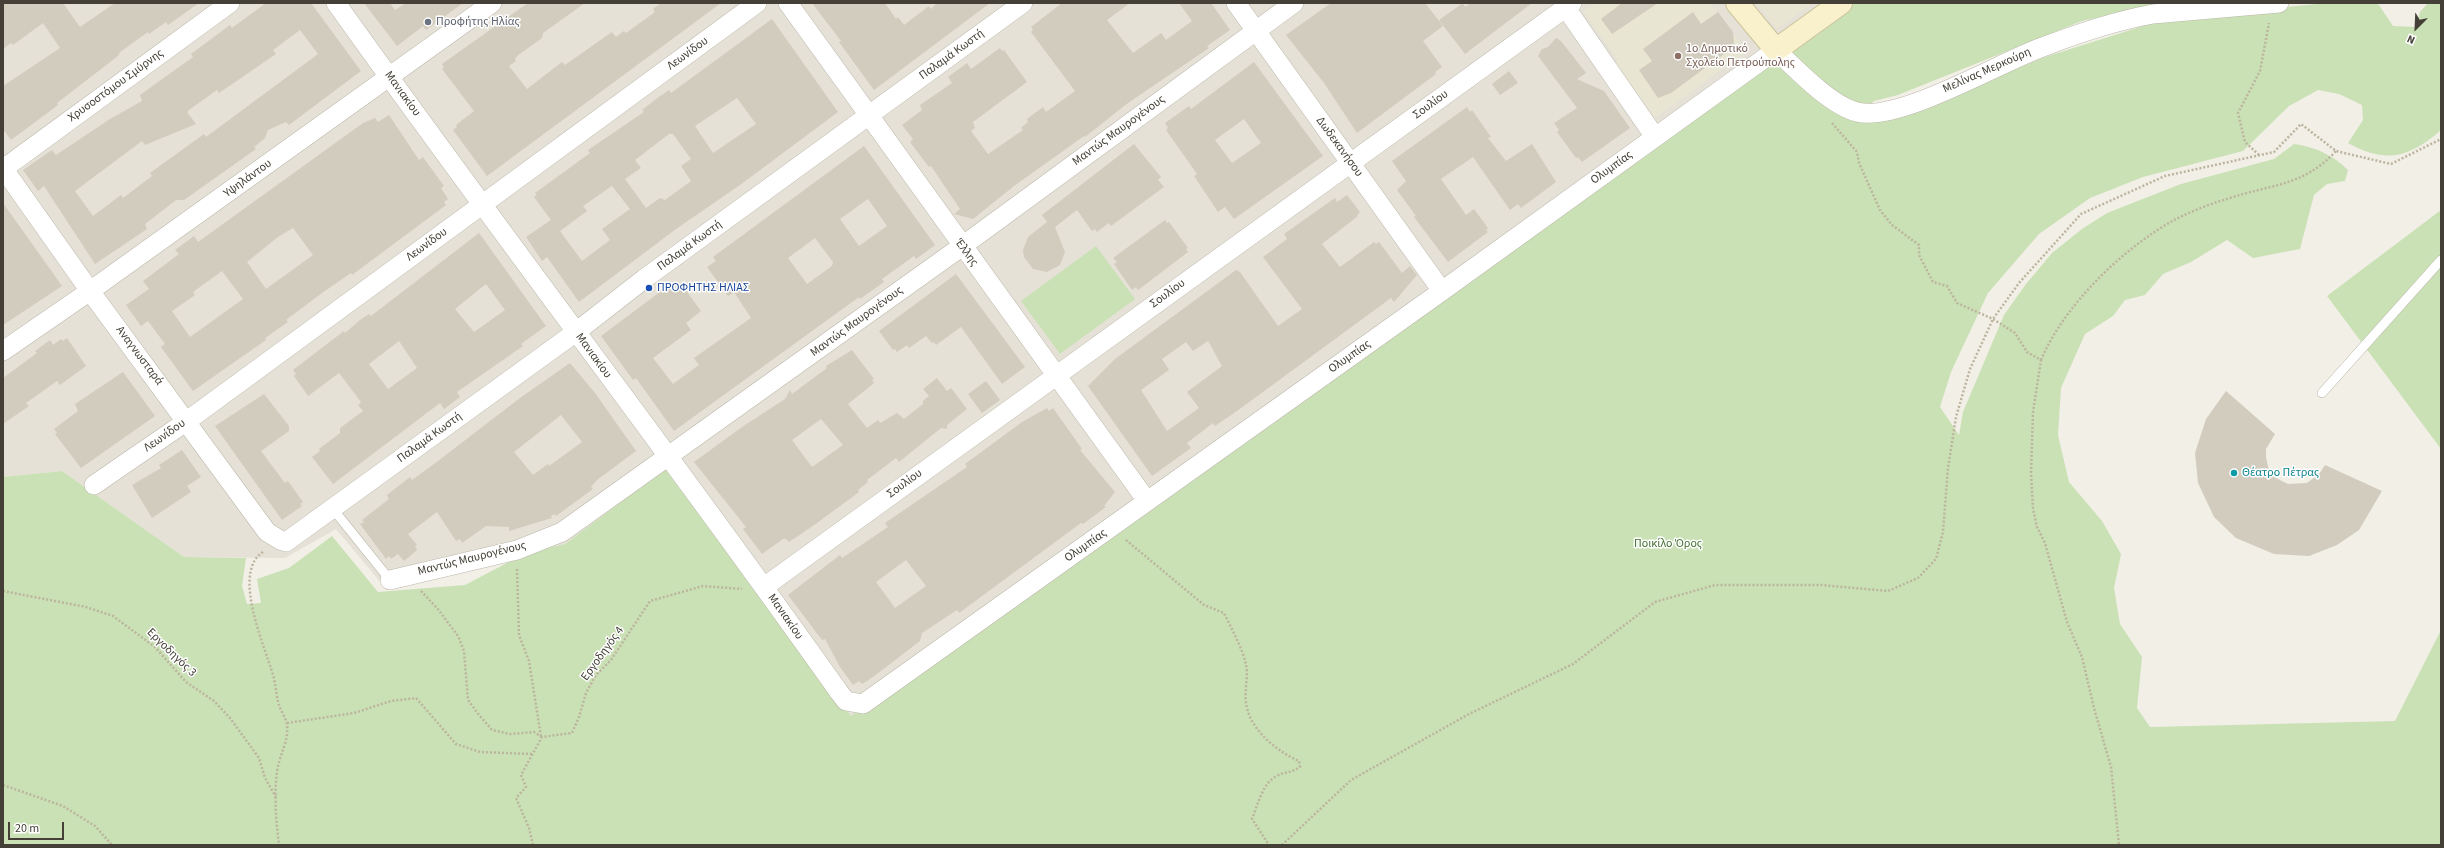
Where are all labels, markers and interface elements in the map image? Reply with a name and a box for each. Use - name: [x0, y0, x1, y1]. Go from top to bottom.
- north arrow: [2396, 8, 2436, 48]
- place label: Προφήτης Ηλίας: [436, 15, 520, 29]
- marker: Προφήτης Ηλίας: [423, 17, 433, 27]
- street label: Παλαμά Κωστή: [917, 27, 987, 83]
- text: N: [2405, 31, 2417, 48]
- street label: Λεωνίδου: [665, 34, 711, 74]
- place label: 1ο Δημοτικό Σχολείο Πετρούπολης: [1686, 42, 1795, 70]
- street label: Μελίνας Μερκούρη: [1941, 45, 2033, 97]
- street label: Χρυσοστόμου Σμύρνης: [65, 46, 167, 126]
- marker: 1ο Δημοτικό Σχολείο Πετρούπολης: [1673, 51, 1683, 61]
- street label: Μανιακίου: [381, 69, 423, 119]
- street label: Σουλίου: [1411, 87, 1451, 123]
- street label: Μαντώς Μαυρογένους: [1070, 93, 1168, 169]
- street label: Δωδεκανήσου: [1312, 114, 1366, 180]
- street label: Ολυμπίας: [1588, 148, 1636, 188]
- street label: Υψηλάντου: [221, 157, 275, 201]
- street label: Παλαμά Κωστή: [655, 218, 725, 274]
- street label: Λεωνίδου: [404, 225, 450, 265]
- street label: Έλλης: [951, 237, 981, 269]
- street label: Σουλίου: [1148, 276, 1188, 312]
- place label: ΠΡΟΦΗΤΗΣ ΗΛΙΑΣ: [657, 281, 749, 295]
- marker: ΠΡΟΦΗΤΗΣ ΗΛΙΑΣ: [644, 283, 654, 293]
- street label: Μαντώς Μαυρογένους: [808, 284, 906, 360]
- street label: Αναγνωσταρά: [112, 324, 166, 388]
- street label: Μανιακίου: [572, 331, 614, 381]
- street label: Ολυμπίας: [1326, 337, 1374, 377]
- street label: Παλαμά Κωστή: [395, 410, 465, 466]
- street label: Λεωνίδου: [141, 417, 189, 455]
- street label: Σουλίου: [885, 466, 925, 502]
- place label: Θέατρο Πέτρας: [2242, 466, 2319, 480]
- marker: Θέατρο Πέτρας: [2229, 468, 2239, 478]
- street label: Ολυμπίας: [1062, 526, 1110, 566]
- park label: Ποικίλο Όρος: [1634, 537, 1702, 551]
- street label: Μαντώς Μαυρογένους: [416, 539, 528, 579]
- street label: Μανιακίου: [764, 591, 806, 643]
- street label: Εργοδηγός 4: [579, 624, 627, 684]
- street label: Εργοδηγός 3: [143, 626, 199, 680]
- scale bar: [10, 814, 66, 840]
- text: 20 m: [15, 820, 39, 837]

